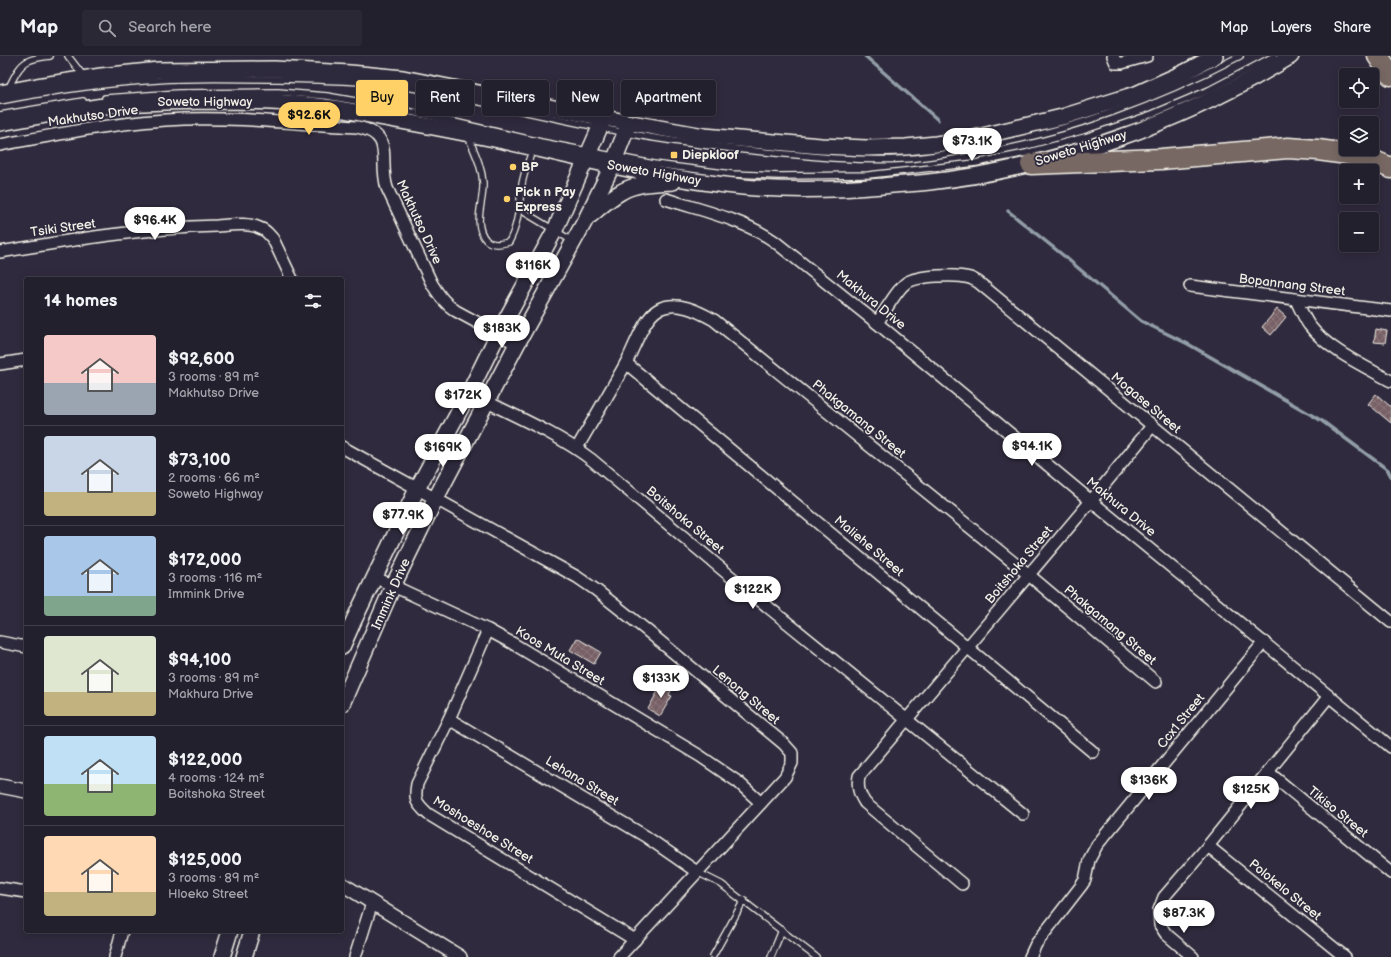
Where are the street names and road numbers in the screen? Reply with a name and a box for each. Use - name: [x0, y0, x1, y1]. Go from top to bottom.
- street label: Soweto Highway: [157, 94, 253, 110]
- street label: Makhutso Drive: [47, 102, 139, 130]
- street label: Soweto Highway: [1033, 126, 1129, 170]
- street label: Soweto Highway: [606, 157, 702, 189]
- street label: Makhutso Drive: [393, 177, 446, 267]
- street label: Tsiki Street: [29, 216, 97, 240]
- street label: Makhura Drive: [833, 267, 909, 333]
- street label: Bopannang Street: [1238, 271, 1346, 299]
- street label: Mogase Street: [1108, 369, 1184, 437]
- street label: Phakgamang Street: [809, 376, 909, 462]
- street label: Makhura Drive: [1083, 474, 1159, 540]
- street label: Boitshoka Street: [643, 483, 727, 557]
- street label: Maliehe Street: [831, 512, 907, 580]
- street label: Boitshoka Street: [982, 523, 1056, 607]
- street label: Immink Drive: [368, 556, 414, 632]
- street label: Phakgamang Street: [1061, 582, 1159, 668]
- street label: Koos Muta Street: [512, 623, 608, 689]
- street label: Lenong Street: [709, 662, 783, 728]
- street label: Ccx1 Street: [1154, 690, 1208, 752]
- street label: Lehana Street: [542, 753, 622, 809]
- street label: Tikiso Street: [1305, 783, 1371, 841]
- street label: Moshoeshoe Street: [430, 793, 536, 867]
- street label: Polokelo Street: [1246, 856, 1324, 924]

